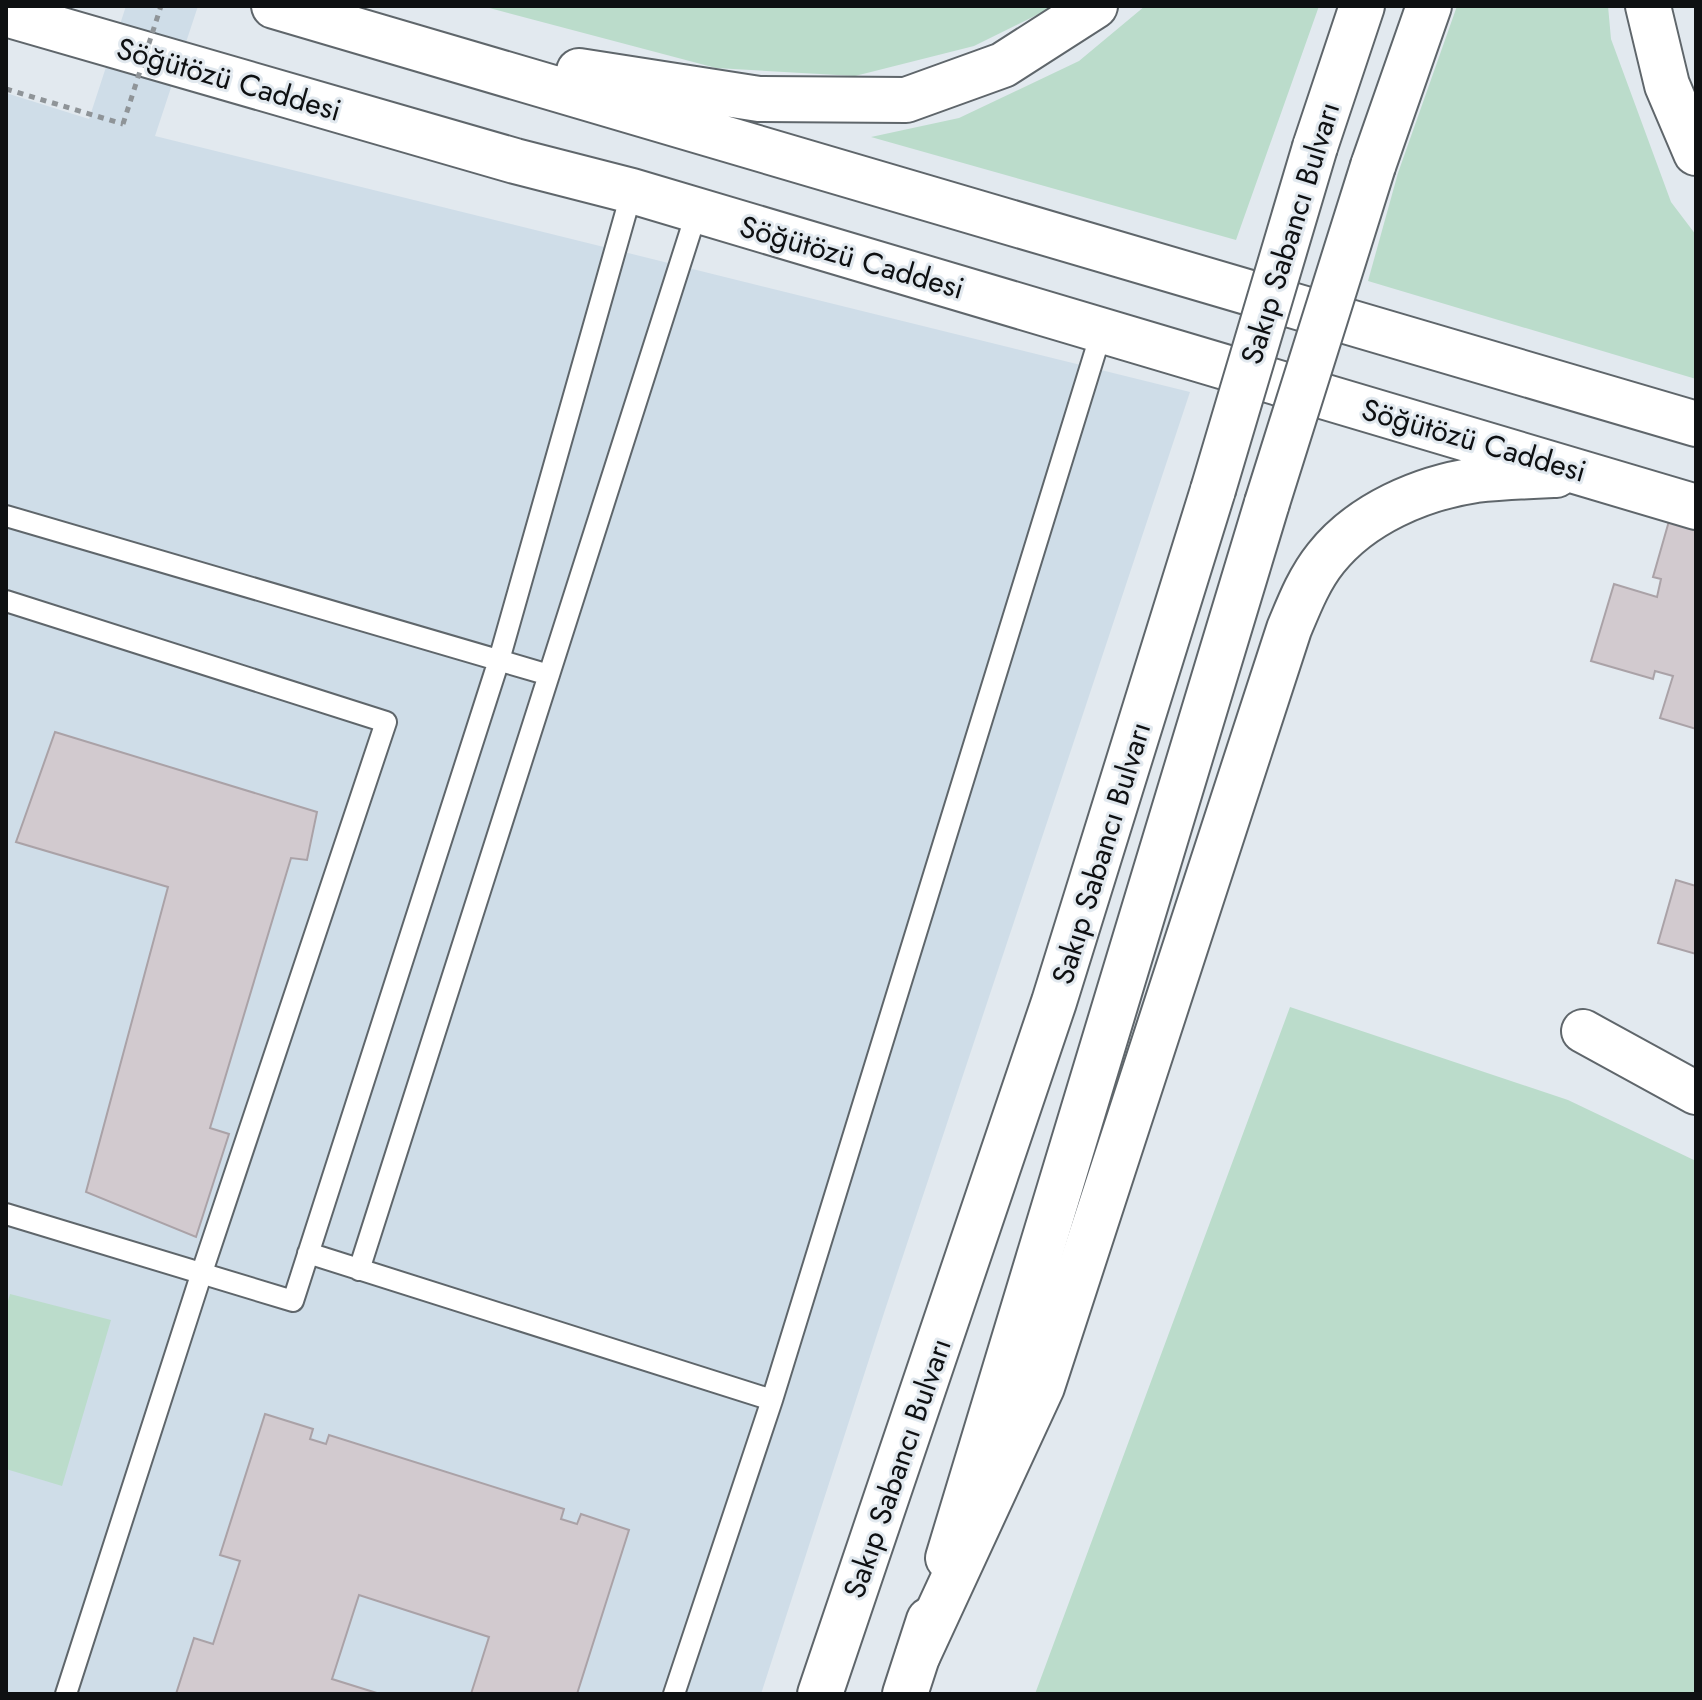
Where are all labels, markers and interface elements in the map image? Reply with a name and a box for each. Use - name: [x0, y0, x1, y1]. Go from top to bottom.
- street label: Söğütözü Caddesi: [112, 26, 346, 132]
- street label: Sakıp Sabancı Bulvarı: [1230, 96, 1350, 370]
- street label: Söğütözü Caddesi: [735, 204, 969, 310]
- street label: Söğütözü Caddesi: [1357, 387, 1591, 493]
- street label: Sakıp Sabancı Bulvarı: [1041, 716, 1161, 990]
- street label: Sakıp Sabancı Bulvarı: [832, 1332, 962, 1604]

